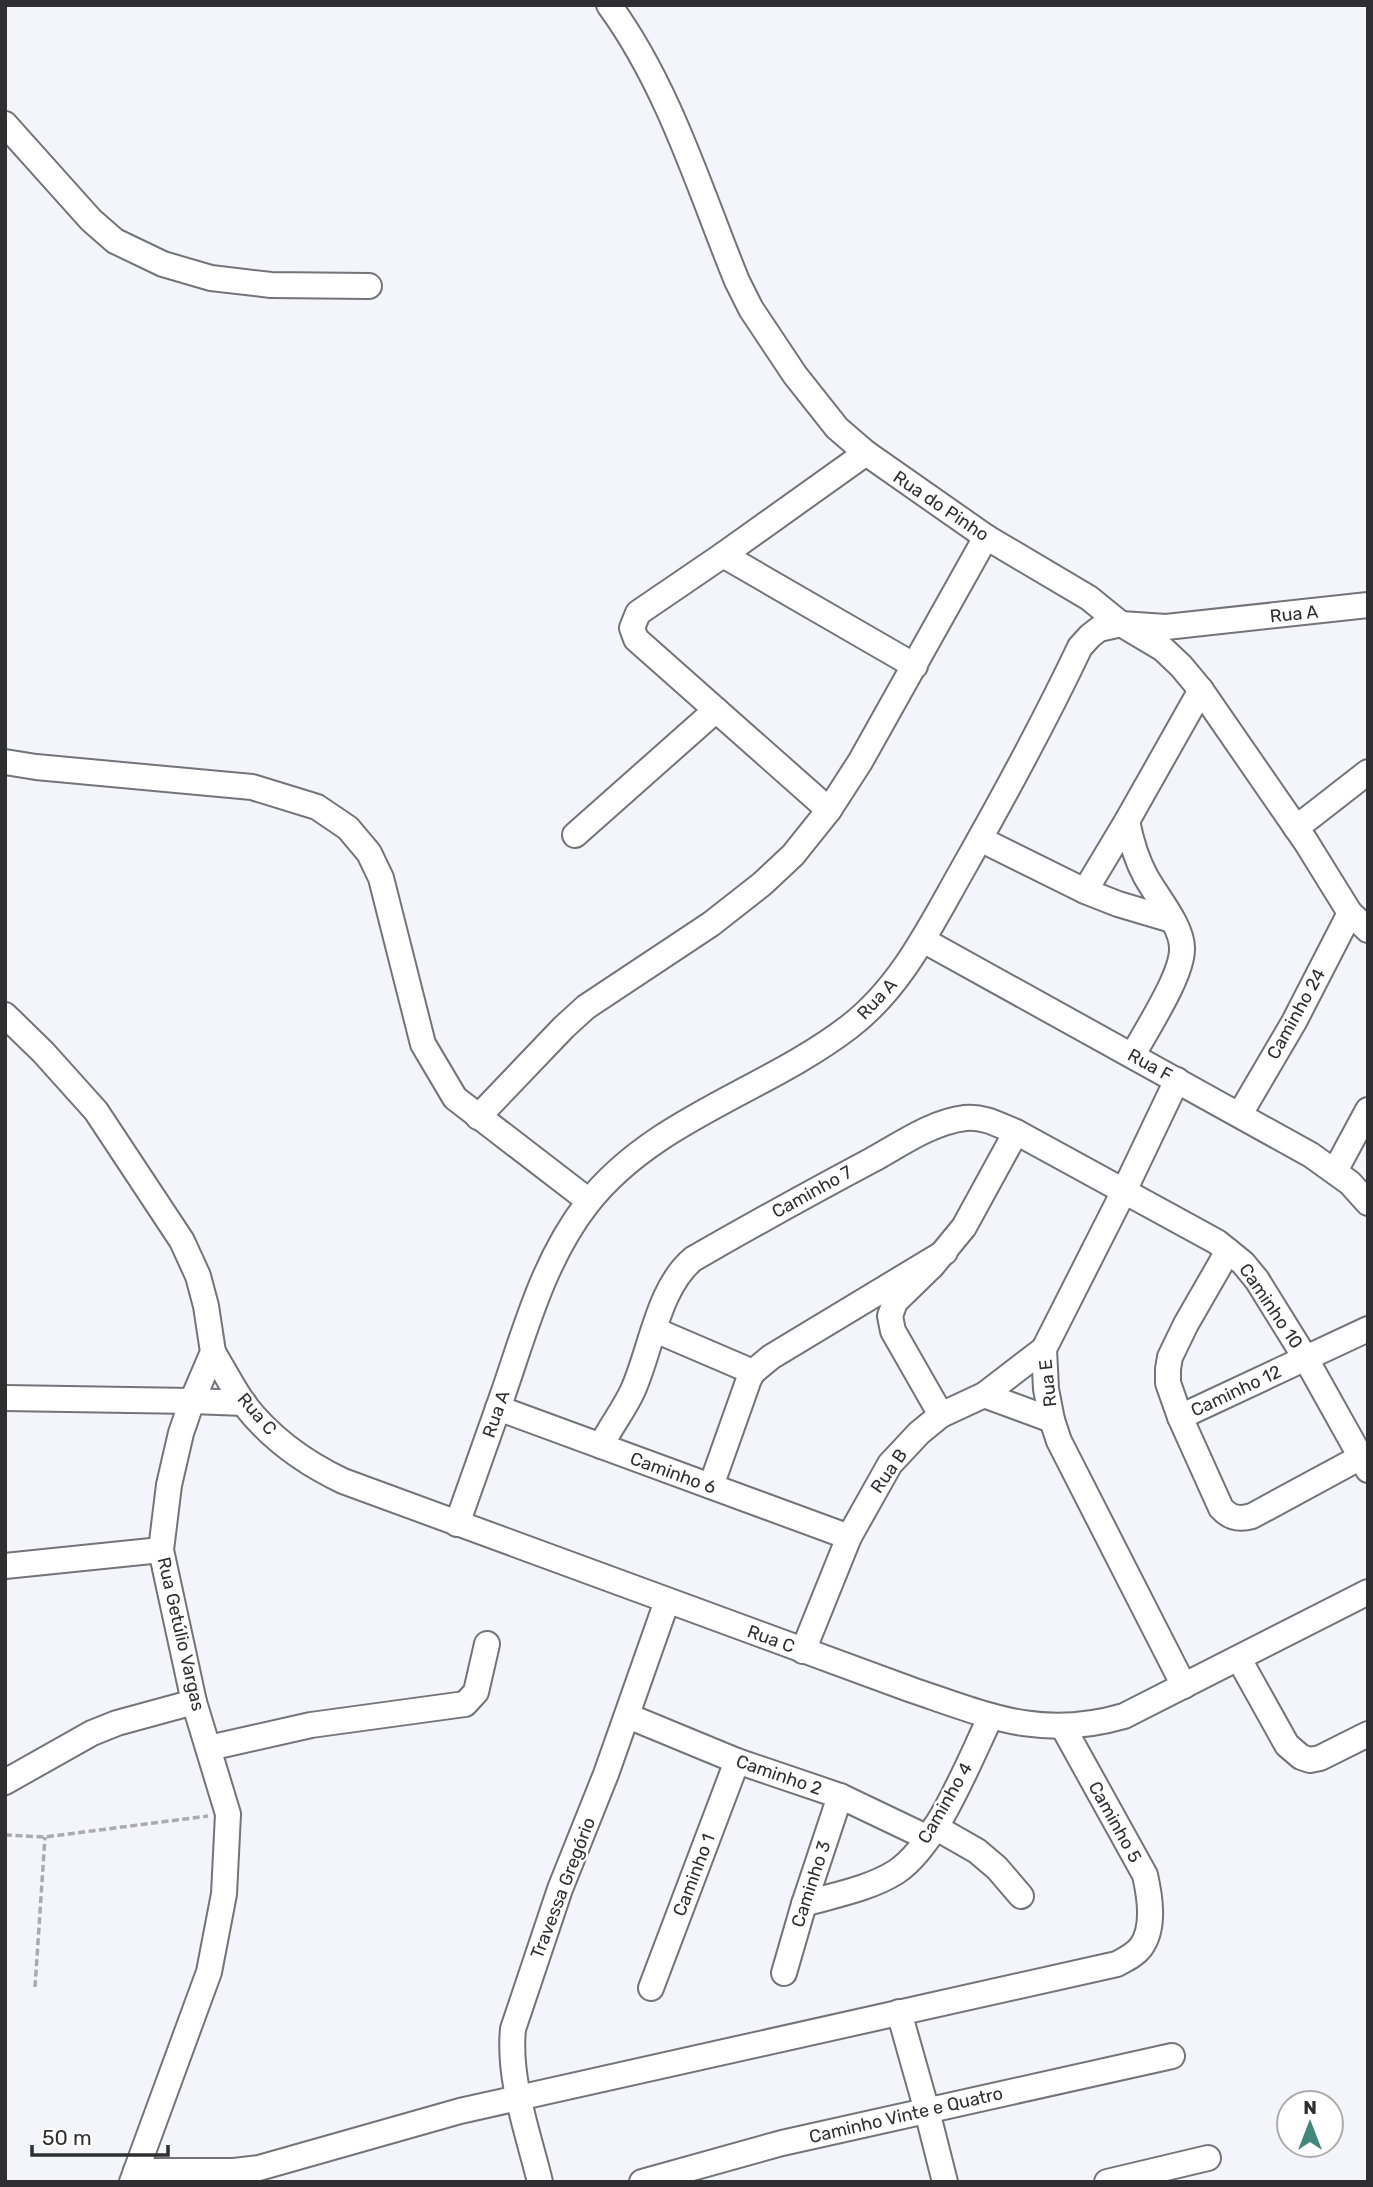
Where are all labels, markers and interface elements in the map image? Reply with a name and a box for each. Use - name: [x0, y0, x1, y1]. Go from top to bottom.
- street label: Rua do Pinho: [889, 466, 993, 546]
- street label: Rua A: [1269, 601, 1319, 627]
- street label: Caminho 24: [1262, 965, 1330, 1063]
- street label: Rua A: [852, 974, 902, 1024]
- street label: Rua F: [1124, 1044, 1176, 1086]
- street label: Caminho 7: [768, 1161, 856, 1223]
- street label: Caminho 10: [1234, 1259, 1308, 1353]
- street label: Rua E: [1035, 1358, 1061, 1408]
- street label: Caminho 12: [1187, 1360, 1285, 1422]
- street label: Rua A: [478, 1387, 514, 1441]
- street label: Rua C: [233, 1388, 281, 1440]
- street label: Rua B: [866, 1445, 912, 1497]
- street label: Caminho 6: [627, 1447, 719, 1499]
- street label: Rua Getúlio Vargas: [153, 1555, 209, 1713]
- street label: Rua C: [744, 1620, 798, 1658]
- street label: Caminho 2: [733, 1750, 825, 1800]
- street label: Caminho 4: [913, 1758, 977, 1848]
- street label: Caminho 5: [1084, 1777, 1146, 1867]
- street label: Travessa Gregório: [526, 1814, 600, 1962]
- street label: Caminho 1: [668, 1831, 720, 1919]
- street label: Caminho 3: [787, 1838, 835, 1930]
- street label: Caminho Vinte e Quatro: [807, 2082, 1005, 2148]
- north arrow: [1275, 2089, 1345, 2159]
- text: N: [1303, 2096, 1317, 2119]
- scale bar: [32, 2114, 168, 2158]
- text: 50 m: [42, 2125, 92, 2150]

